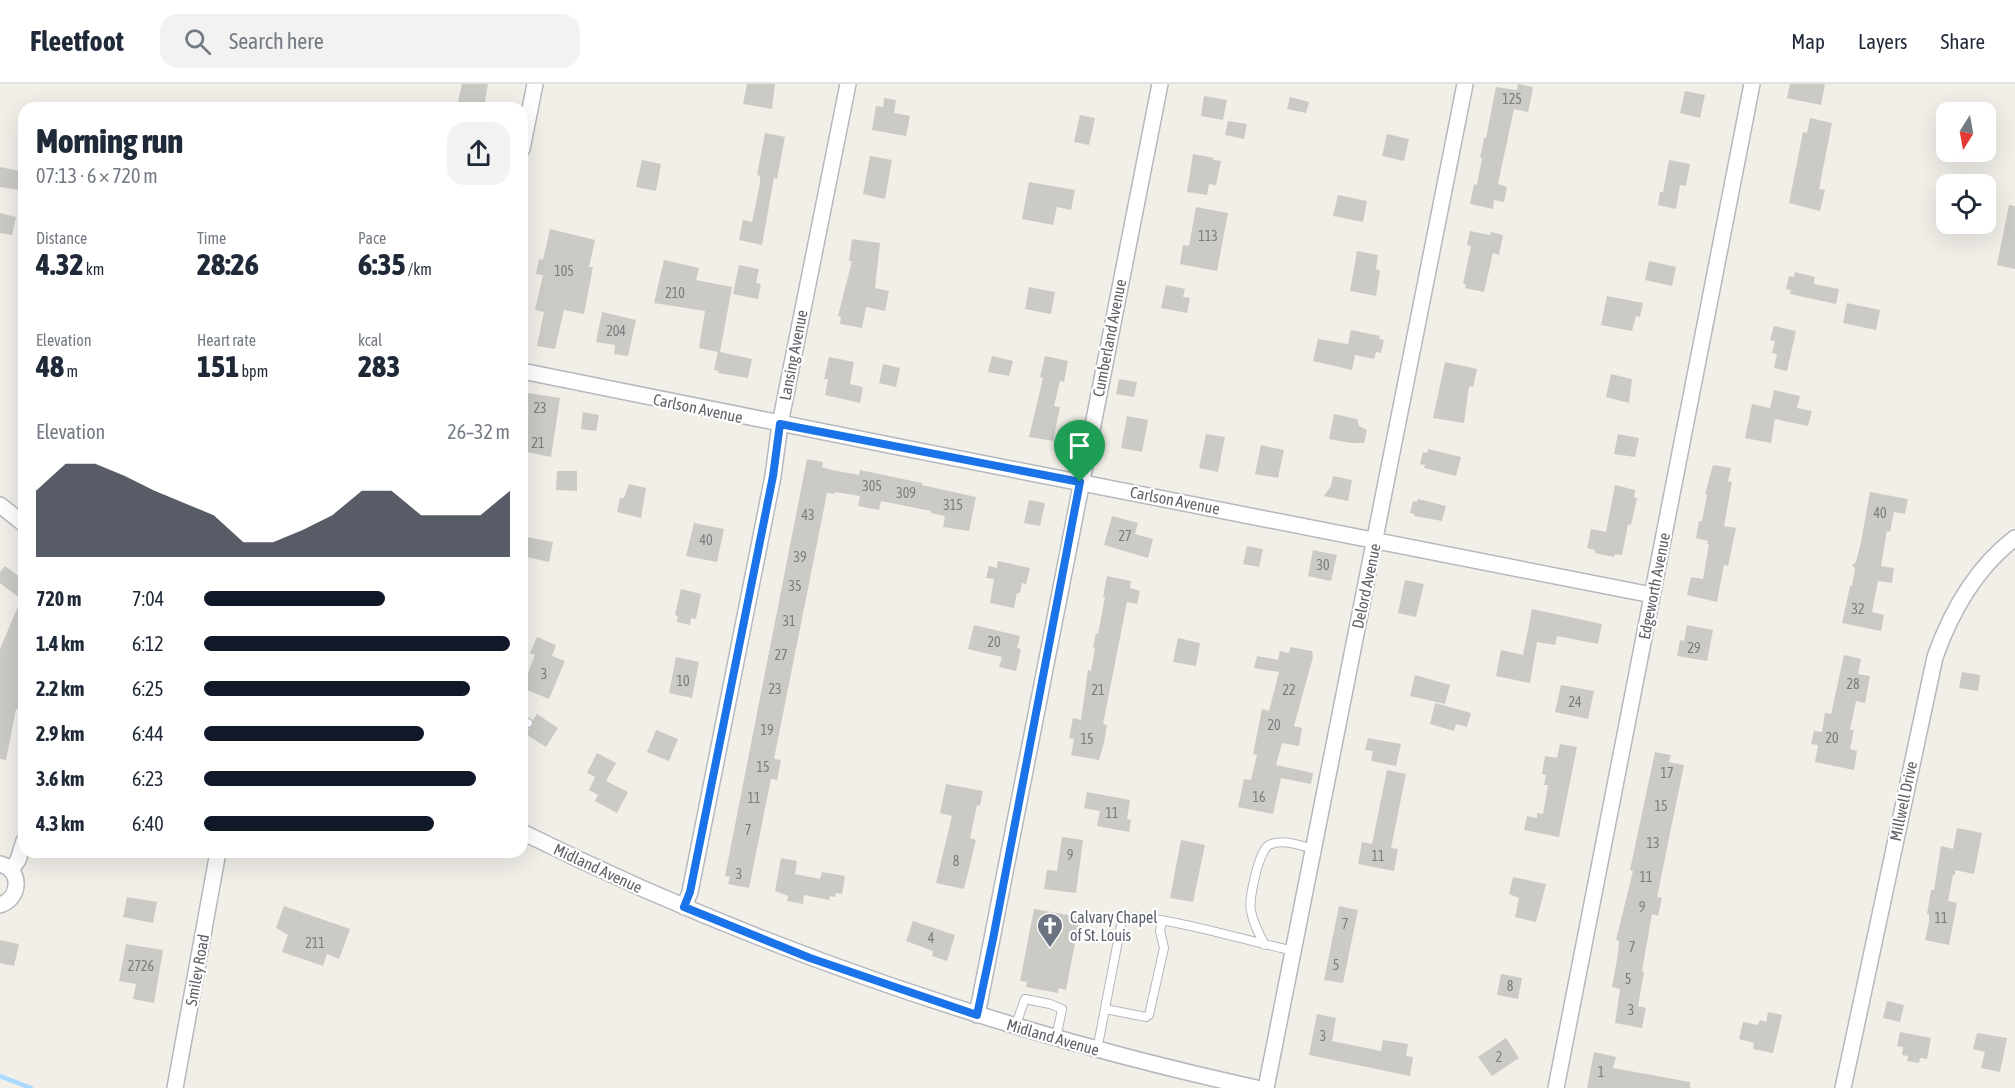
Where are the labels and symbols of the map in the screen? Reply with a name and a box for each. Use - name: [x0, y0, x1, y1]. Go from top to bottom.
- house number: 125: [1502, 91, 1522, 107]
- north arrow: [1936, 102, 1996, 162]
- house number: 113: [1198, 228, 1218, 244]
- house number: 105: [554, 263, 574, 279]
- street label: Cumberland Avenue: [1089, 278, 1129, 398]
- house number: 210: [665, 285, 685, 301]
- street label: Lansing Avenue: [775, 308, 812, 402]
- house number: 204: [606, 323, 626, 339]
- street label: Carlson Avenue: [652, 390, 744, 426]
- house number: 23: [533, 400, 547, 416]
- pin: [1054, 420, 1105, 482]
- house number: 21: [531, 435, 545, 451]
- house number: 305: [862, 478, 882, 494]
- street label: Carlson Avenue: [1129, 482, 1221, 518]
- house number: 309: [896, 485, 916, 501]
- house number: 315: [943, 497, 963, 513]
- house number: 40: [1873, 505, 1887, 521]
- house number: 43: [801, 507, 815, 523]
- house number: 27: [1118, 528, 1132, 544]
- street label: Edgeworth Avenue: [1635, 531, 1674, 641]
- house number: 40: [699, 532, 713, 548]
- street label: Delord Avenue: [1348, 542, 1384, 630]
- house number: 39: [793, 549, 807, 565]
- house number: 30: [1316, 557, 1330, 573]
- house number: 35: [788, 578, 802, 594]
- house number: 32: [1851, 601, 1865, 617]
- house number: 31: [782, 613, 796, 629]
- house number: 20: [987, 634, 1001, 650]
- house number: 29: [1687, 640, 1701, 656]
- house number: 27: [774, 647, 788, 663]
- house number: 3: [541, 666, 547, 682]
- house number: 10: [676, 673, 690, 689]
- house number: 28: [1846, 676, 1860, 692]
- house number: 23: [768, 681, 782, 697]
- house number: 21: [1091, 682, 1105, 698]
- house number: 22: [1282, 682, 1296, 698]
- house number: 24: [1568, 694, 1582, 710]
- house number: 20: [1267, 717, 1281, 733]
- house number: 19: [760, 722, 774, 738]
- house number: 20: [1825, 730, 1839, 746]
- house number: 15: [1080, 731, 1094, 747]
- house number: 15: [756, 759, 770, 775]
- street label: Millwell Drive: [1886, 759, 1920, 843]
- house number: 17: [1660, 765, 1674, 781]
- house number: 16: [1252, 789, 1266, 805]
- house number: 11: [747, 790, 761, 806]
- house number: 15: [1654, 798, 1668, 814]
- house number: 11: [1105, 805, 1119, 821]
- house number: 7: [745, 822, 751, 838]
- house number: 13: [1646, 835, 1660, 851]
- street label: Midland Avenue: [551, 840, 645, 896]
- house number: 9: [1067, 847, 1073, 863]
- house number: 11: [1371, 848, 1385, 864]
- house number: 8: [953, 853, 960, 869]
- house number: 3: [736, 866, 742, 882]
- house number: 11: [1639, 869, 1653, 885]
- house number: 9: [1639, 899, 1645, 915]
- place label: Calvary Chapel of St. Louis: [1070, 908, 1158, 944]
- house number: 11: [1934, 910, 1948, 926]
- church icon: Calvary Chapel of St. Louis: [1035, 911, 1065, 949]
- house number: 7: [1342, 916, 1348, 932]
- house number: 4: [928, 930, 935, 946]
- street label: Smiley Road: [182, 933, 213, 1007]
- house number: 211: [305, 935, 325, 951]
- house number: 7: [1629, 939, 1635, 955]
- house number: 5: [1333, 957, 1339, 973]
- house number: 2726: [128, 958, 155, 974]
- house number: 5: [1625, 971, 1631, 987]
- house number: 8: [1507, 978, 1514, 994]
- house number: 3: [1628, 1002, 1634, 1018]
- street label: Midland Avenue: [1005, 1015, 1101, 1059]
- house number: 3: [1320, 1028, 1326, 1044]
- house number: 2: [1496, 1049, 1502, 1065]
- house number: 1: [1598, 1064, 1604, 1080]

